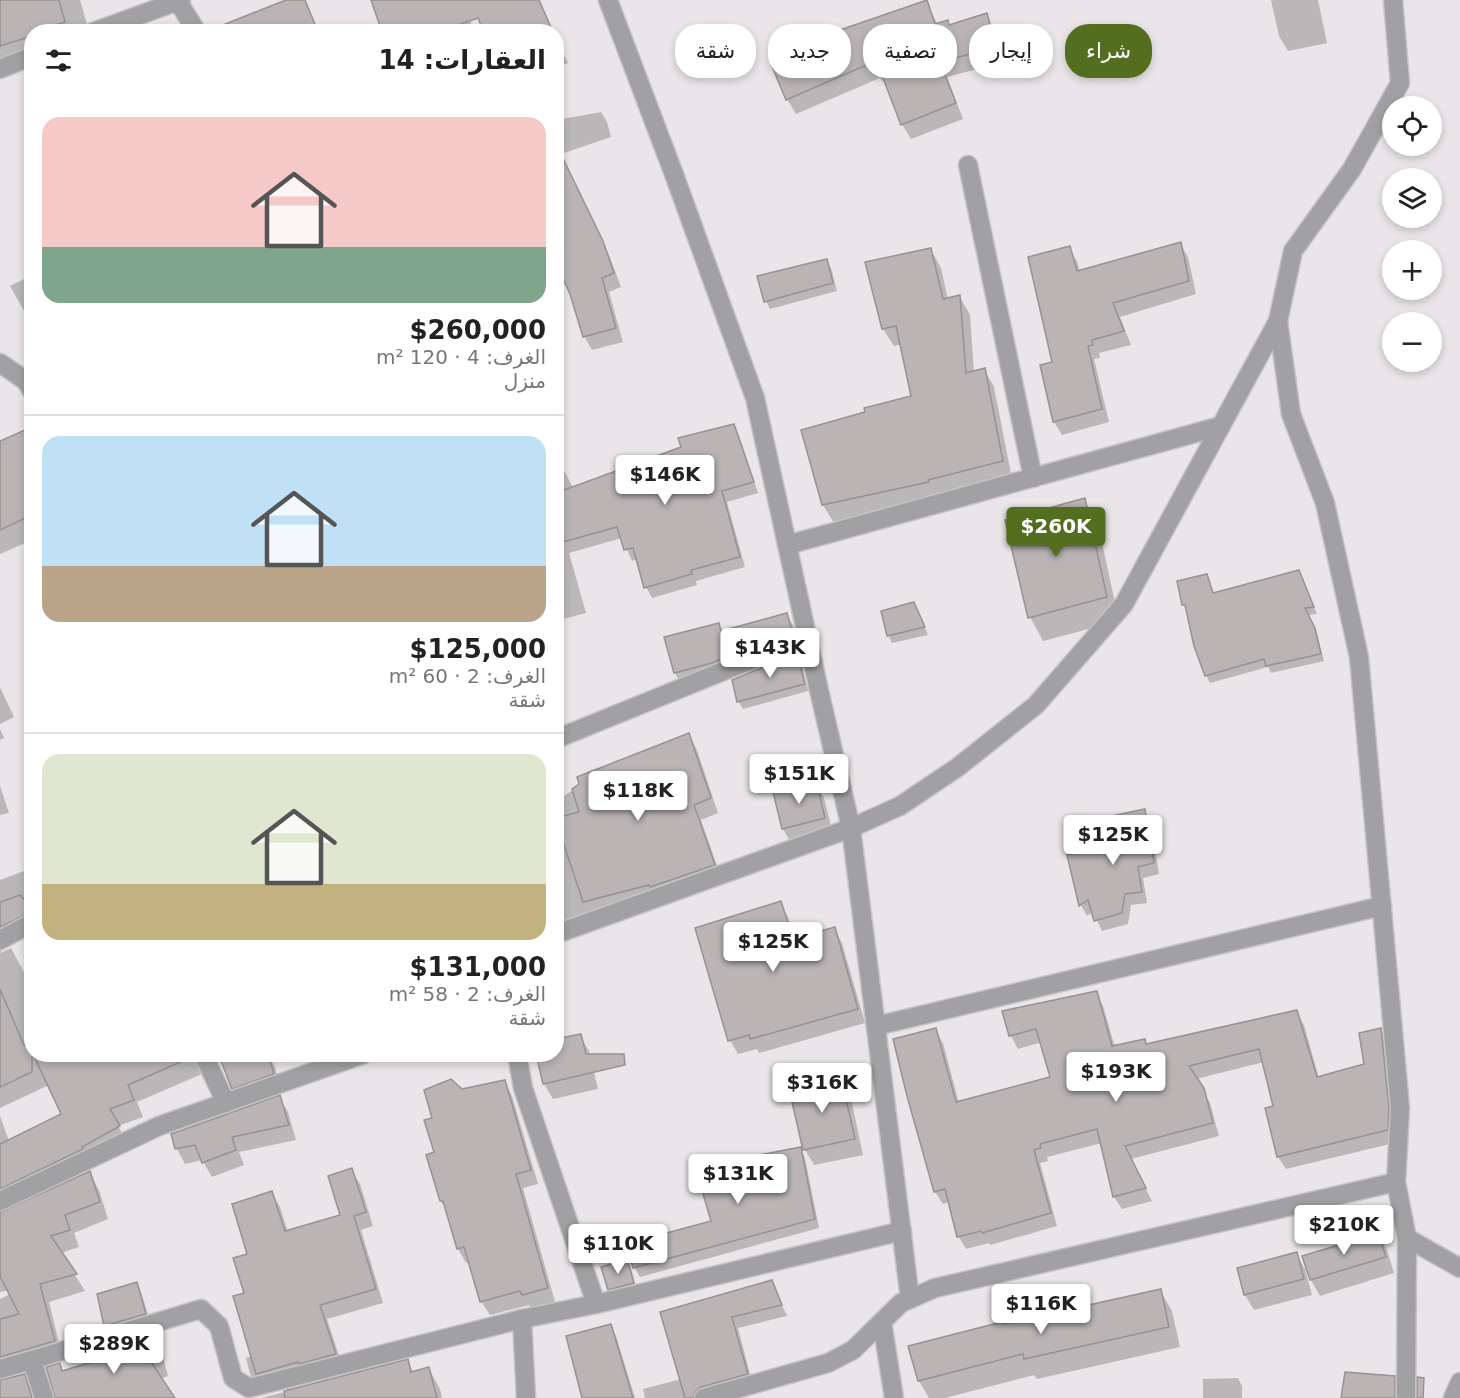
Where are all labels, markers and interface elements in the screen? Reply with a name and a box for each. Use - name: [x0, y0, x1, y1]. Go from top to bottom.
- chip: شقة: [675, 24, 756, 78]
- chip: جديد: [768, 24, 851, 78]
- chip: تصفية: [863, 24, 957, 78]
- chip: إيجار: [969, 24, 1053, 78]
- chip: شراء: [1065, 24, 1152, 78]
- icon: filters: [42, 44, 75, 77]
- text: العقارات: 14: [379, 45, 546, 75]
- map controls: [1382, 96, 1442, 372]
- button: locate: [1382, 96, 1442, 156]
- icon: home: [240, 156, 348, 264]
- button: layers: [1382, 168, 1442, 228]
- button: +: [1382, 240, 1442, 300]
- button: −: [1382, 312, 1442, 372]
- text: $260,000: [409, 315, 546, 345]
- text: الغرف: 4 · 120 m²: [376, 345, 546, 369]
- text: منزل: [504, 369, 546, 393]
- pin: $146K: [623, 455, 707, 506]
- text: $146K: [629, 462, 701, 486]
- icon: home: [240, 475, 348, 583]
- pin: $260K: [1014, 507, 1098, 558]
- text: $260K: [1020, 514, 1092, 538]
- pin: $143K: [728, 628, 812, 679]
- text: $125,000: [409, 634, 546, 664]
- text: $143K: [734, 635, 806, 659]
- text: الغرف: 2 · 60 m²: [389, 664, 546, 688]
- text: شقة: [508, 688, 546, 712]
- pin: $151K: [757, 754, 841, 805]
- text: $151K: [763, 761, 835, 785]
- pin: $118K: [596, 771, 680, 822]
- text: $118K: [602, 778, 674, 802]
- icon: home: [240, 793, 348, 901]
- pin: $125K: [1071, 815, 1155, 866]
- text: $125K: [1077, 822, 1149, 846]
- pin: $125K: [731, 922, 815, 973]
- text: $125K: [737, 929, 809, 953]
- text: $131,000: [409, 952, 546, 982]
- text: الغرف: 2 · 58 m²: [389, 982, 546, 1006]
- text: شقة: [508, 1006, 546, 1030]
- pin: $193K: [1074, 1052, 1158, 1103]
- text: $193K: [1080, 1059, 1152, 1083]
- pin: $316K: [780, 1063, 864, 1114]
- text: $316K: [786, 1070, 858, 1094]
- pin: $131K: [696, 1154, 780, 1205]
- text: $131K: [702, 1161, 774, 1185]
- pin: $210K: [1302, 1205, 1386, 1256]
- text: $210K: [1308, 1212, 1380, 1236]
- pin: $110K: [576, 1224, 660, 1275]
- text: $110K: [582, 1231, 654, 1255]
- pin: $116K: [999, 1284, 1083, 1335]
- text: $116K: [1005, 1291, 1077, 1315]
- pin: $289K: [72, 1324, 156, 1375]
- text: $289K: [78, 1331, 150, 1355]

